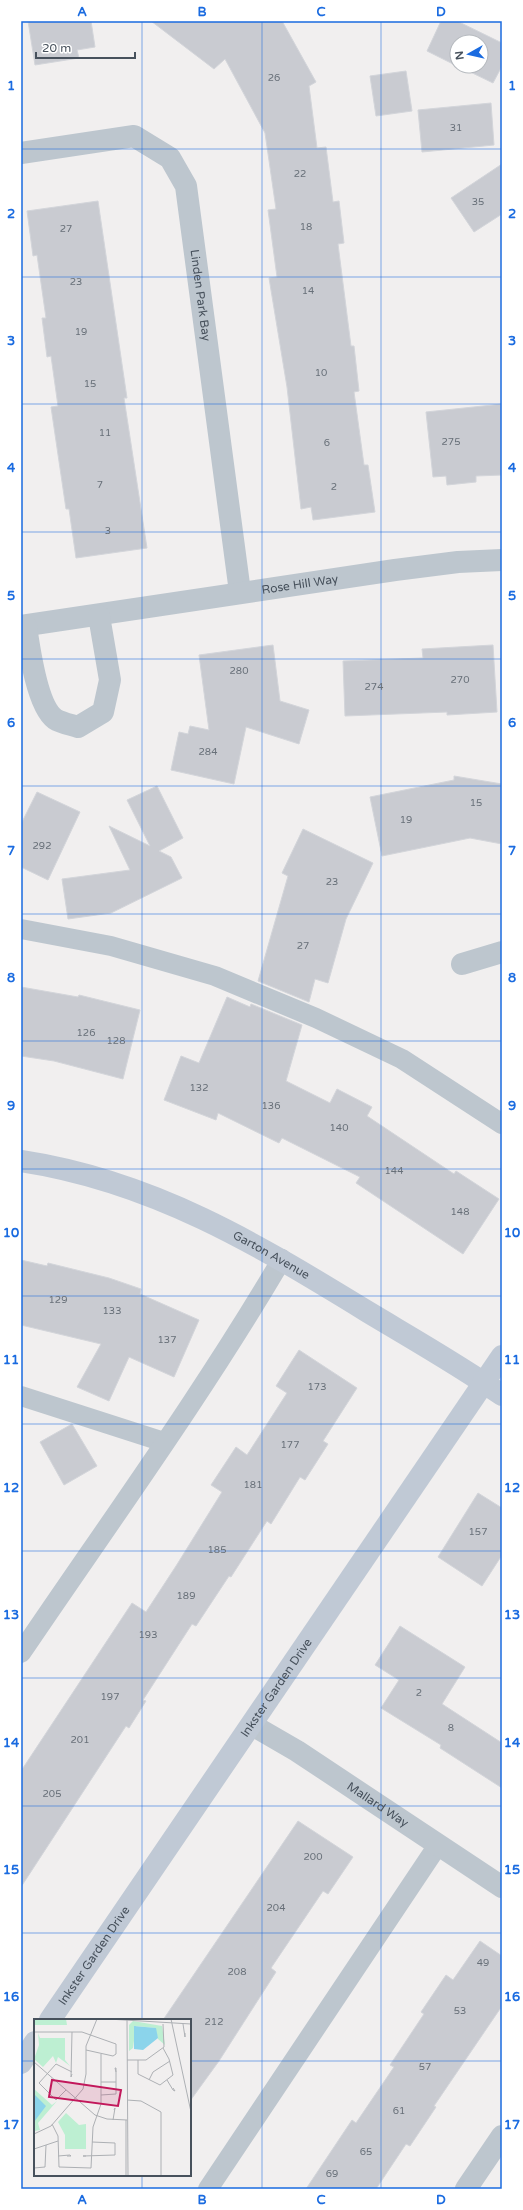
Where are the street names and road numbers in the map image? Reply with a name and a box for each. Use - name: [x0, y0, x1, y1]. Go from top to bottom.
- street label: Linden Park Bay: [188, 249, 214, 343]
- street label: Rose Hill Way: [261, 572, 340, 597]
- street label: Garton Avenue: [231, 1228, 312, 1282]
- street label: Inkster Garden Drive: [238, 1635, 315, 1740]
- street label: Mallard Way: [344, 1779, 412, 1830]
- street label: Inkster Garden Drive: [55, 1903, 133, 2008]

